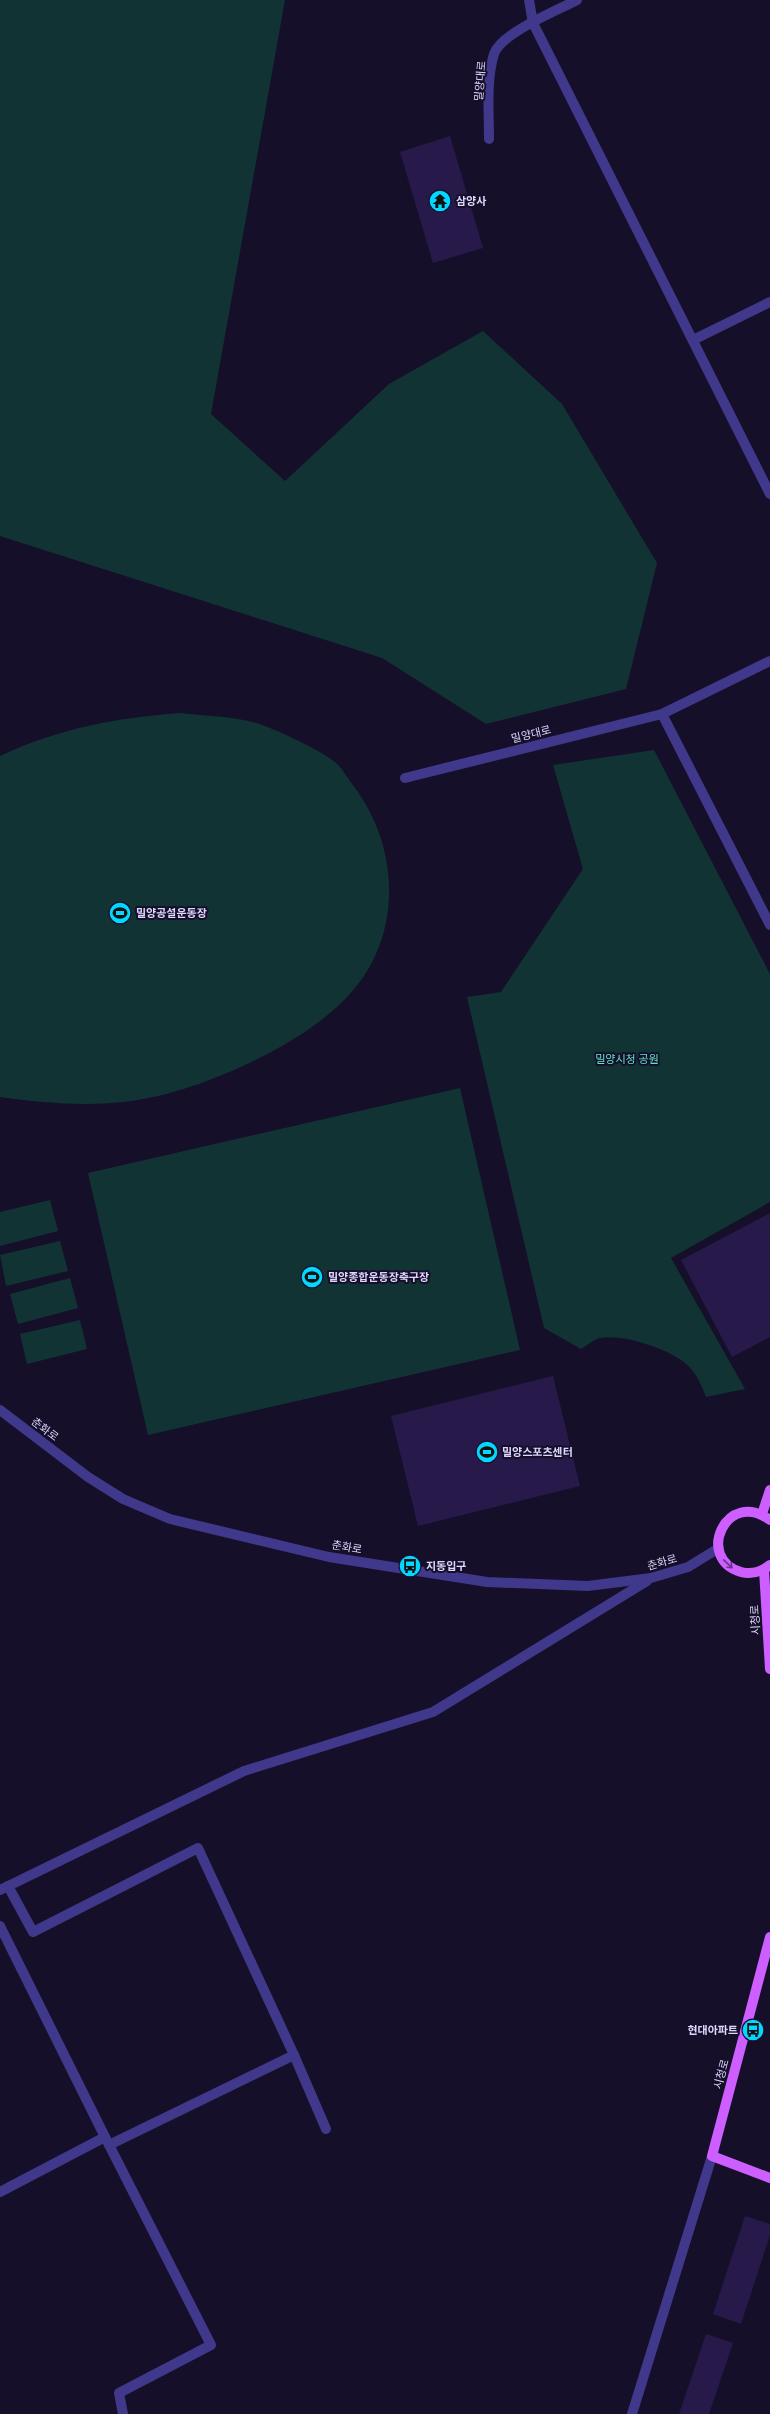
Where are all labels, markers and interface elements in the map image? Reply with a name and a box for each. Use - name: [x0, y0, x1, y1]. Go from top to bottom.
- street label: 밀양대로: [472, 60, 489, 102]
- temple icon: 삼양사: [427, 188, 453, 214]
- place label: 삼양사: [456, 195, 486, 208]
- street label: 밀양대로: [510, 723, 552, 746]
- sports icon: 밀양공설운동장: [107, 900, 133, 926]
- place label: 밀양공설운동장: [136, 907, 207, 920]
- park label: 밀양시청 공원: [595, 1053, 659, 1066]
- sports icon: 밀양종합운동장축구장: [299, 1264, 325, 1290]
- place label: 밀양종합운동장축구장: [328, 1271, 429, 1284]
- street label: 춘화로: [29, 1415, 61, 1444]
- sports icon: 밀양스포츠센터: [474, 1439, 500, 1465]
- place label: 밀양스포츠센터: [502, 1446, 573, 1459]
- street label: 춘화로: [331, 1538, 363, 1557]
- street label: 춘화로: [646, 1552, 679, 1573]
- bus stop icon: 지동입구: [397, 1553, 423, 1579]
- one-way arrow: [723, 1559, 733, 1569]
- place label: 지동입구: [426, 1560, 466, 1573]
- street label: 시청로: [748, 1604, 763, 1635]
- bus stop icon: 현대아파트: [740, 2017, 766, 2043]
- place label: 현대아파트: [687, 2024, 738, 2037]
- street label: 시청로: [711, 2058, 732, 2090]

